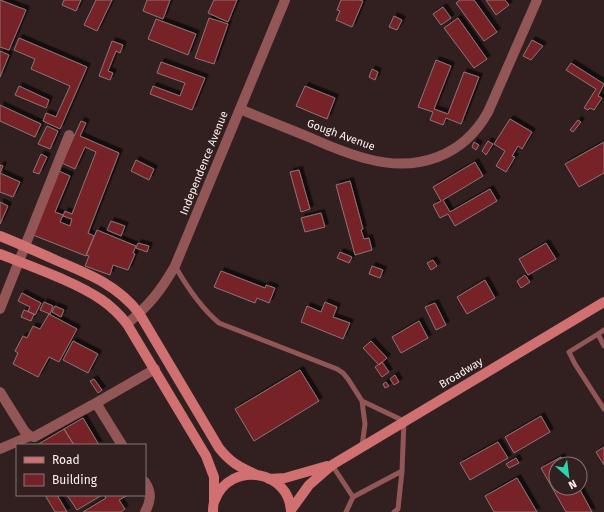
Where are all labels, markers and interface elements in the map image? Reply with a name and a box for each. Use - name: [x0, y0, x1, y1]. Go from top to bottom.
- street label: Independence Avenue: [177, 109, 231, 217]
- street label: Gough Avenue: [305, 117, 377, 153]
- street label: Broadway: [437, 355, 486, 391]
- legend: [16, 444, 146, 496]
- text: Road: [52, 453, 80, 467]
- north arrow: [548, 456, 588, 496]
- text: Building: [52, 473, 98, 487]
- text: N: [566, 477, 579, 492]

